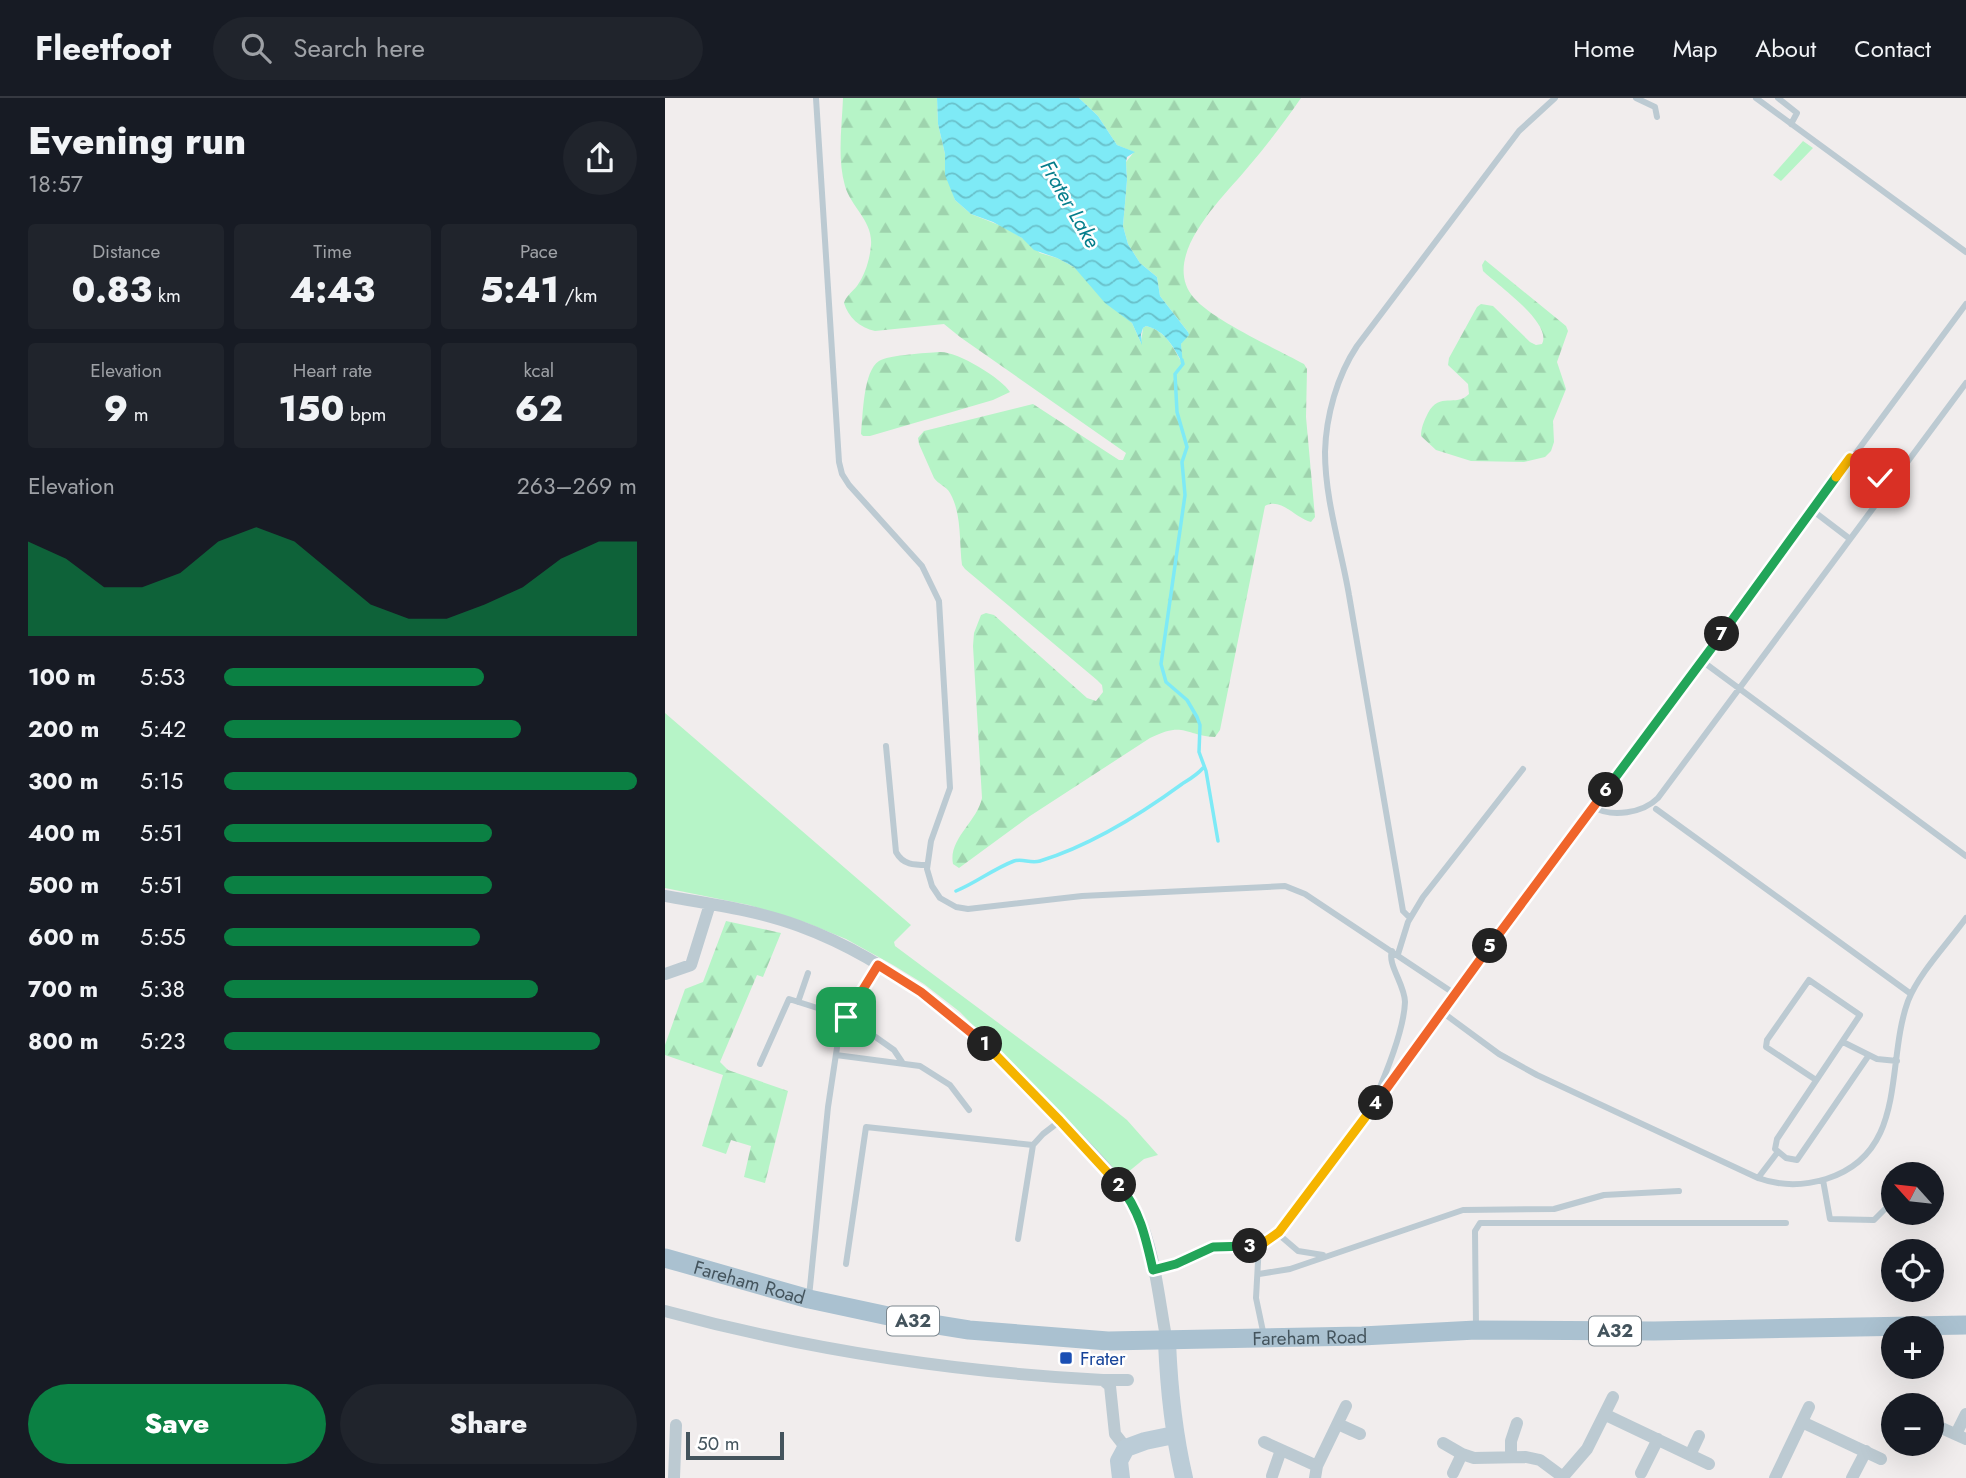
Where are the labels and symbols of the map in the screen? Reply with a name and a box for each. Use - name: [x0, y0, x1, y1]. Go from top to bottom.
- water label: Frater Lake: [1033, 154, 1107, 254]
- pin: [1850, 448, 1910, 508]
- pin: 7: [1705, 616, 1739, 652]
- pin: 6: [1588, 772, 1623, 808]
- pin: 5: [1473, 928, 1507, 964]
- pin: [816, 987, 876, 1047]
- pin: 1: [967, 1026, 1003, 1062]
- pin: 4: [1359, 1086, 1393, 1121]
- north arrow: [1881, 1162, 1944, 1225]
- pin: 2: [1101, 1168, 1137, 1202]
- pin: 3: [1233, 1228, 1267, 1264]
- street label: Fareham Road: [691, 1253, 809, 1311]
- road number: A32: [887, 1306, 939, 1336]
- road number: A32: [1589, 1316, 1641, 1346]
- street label: Fareham Road: [1252, 1322, 1367, 1352]
- place label: Frater: [1080, 1345, 1126, 1372]
- marker: Frater: [1058, 1350, 1074, 1366]
- scale bar: [686, 1429, 784, 1461]

